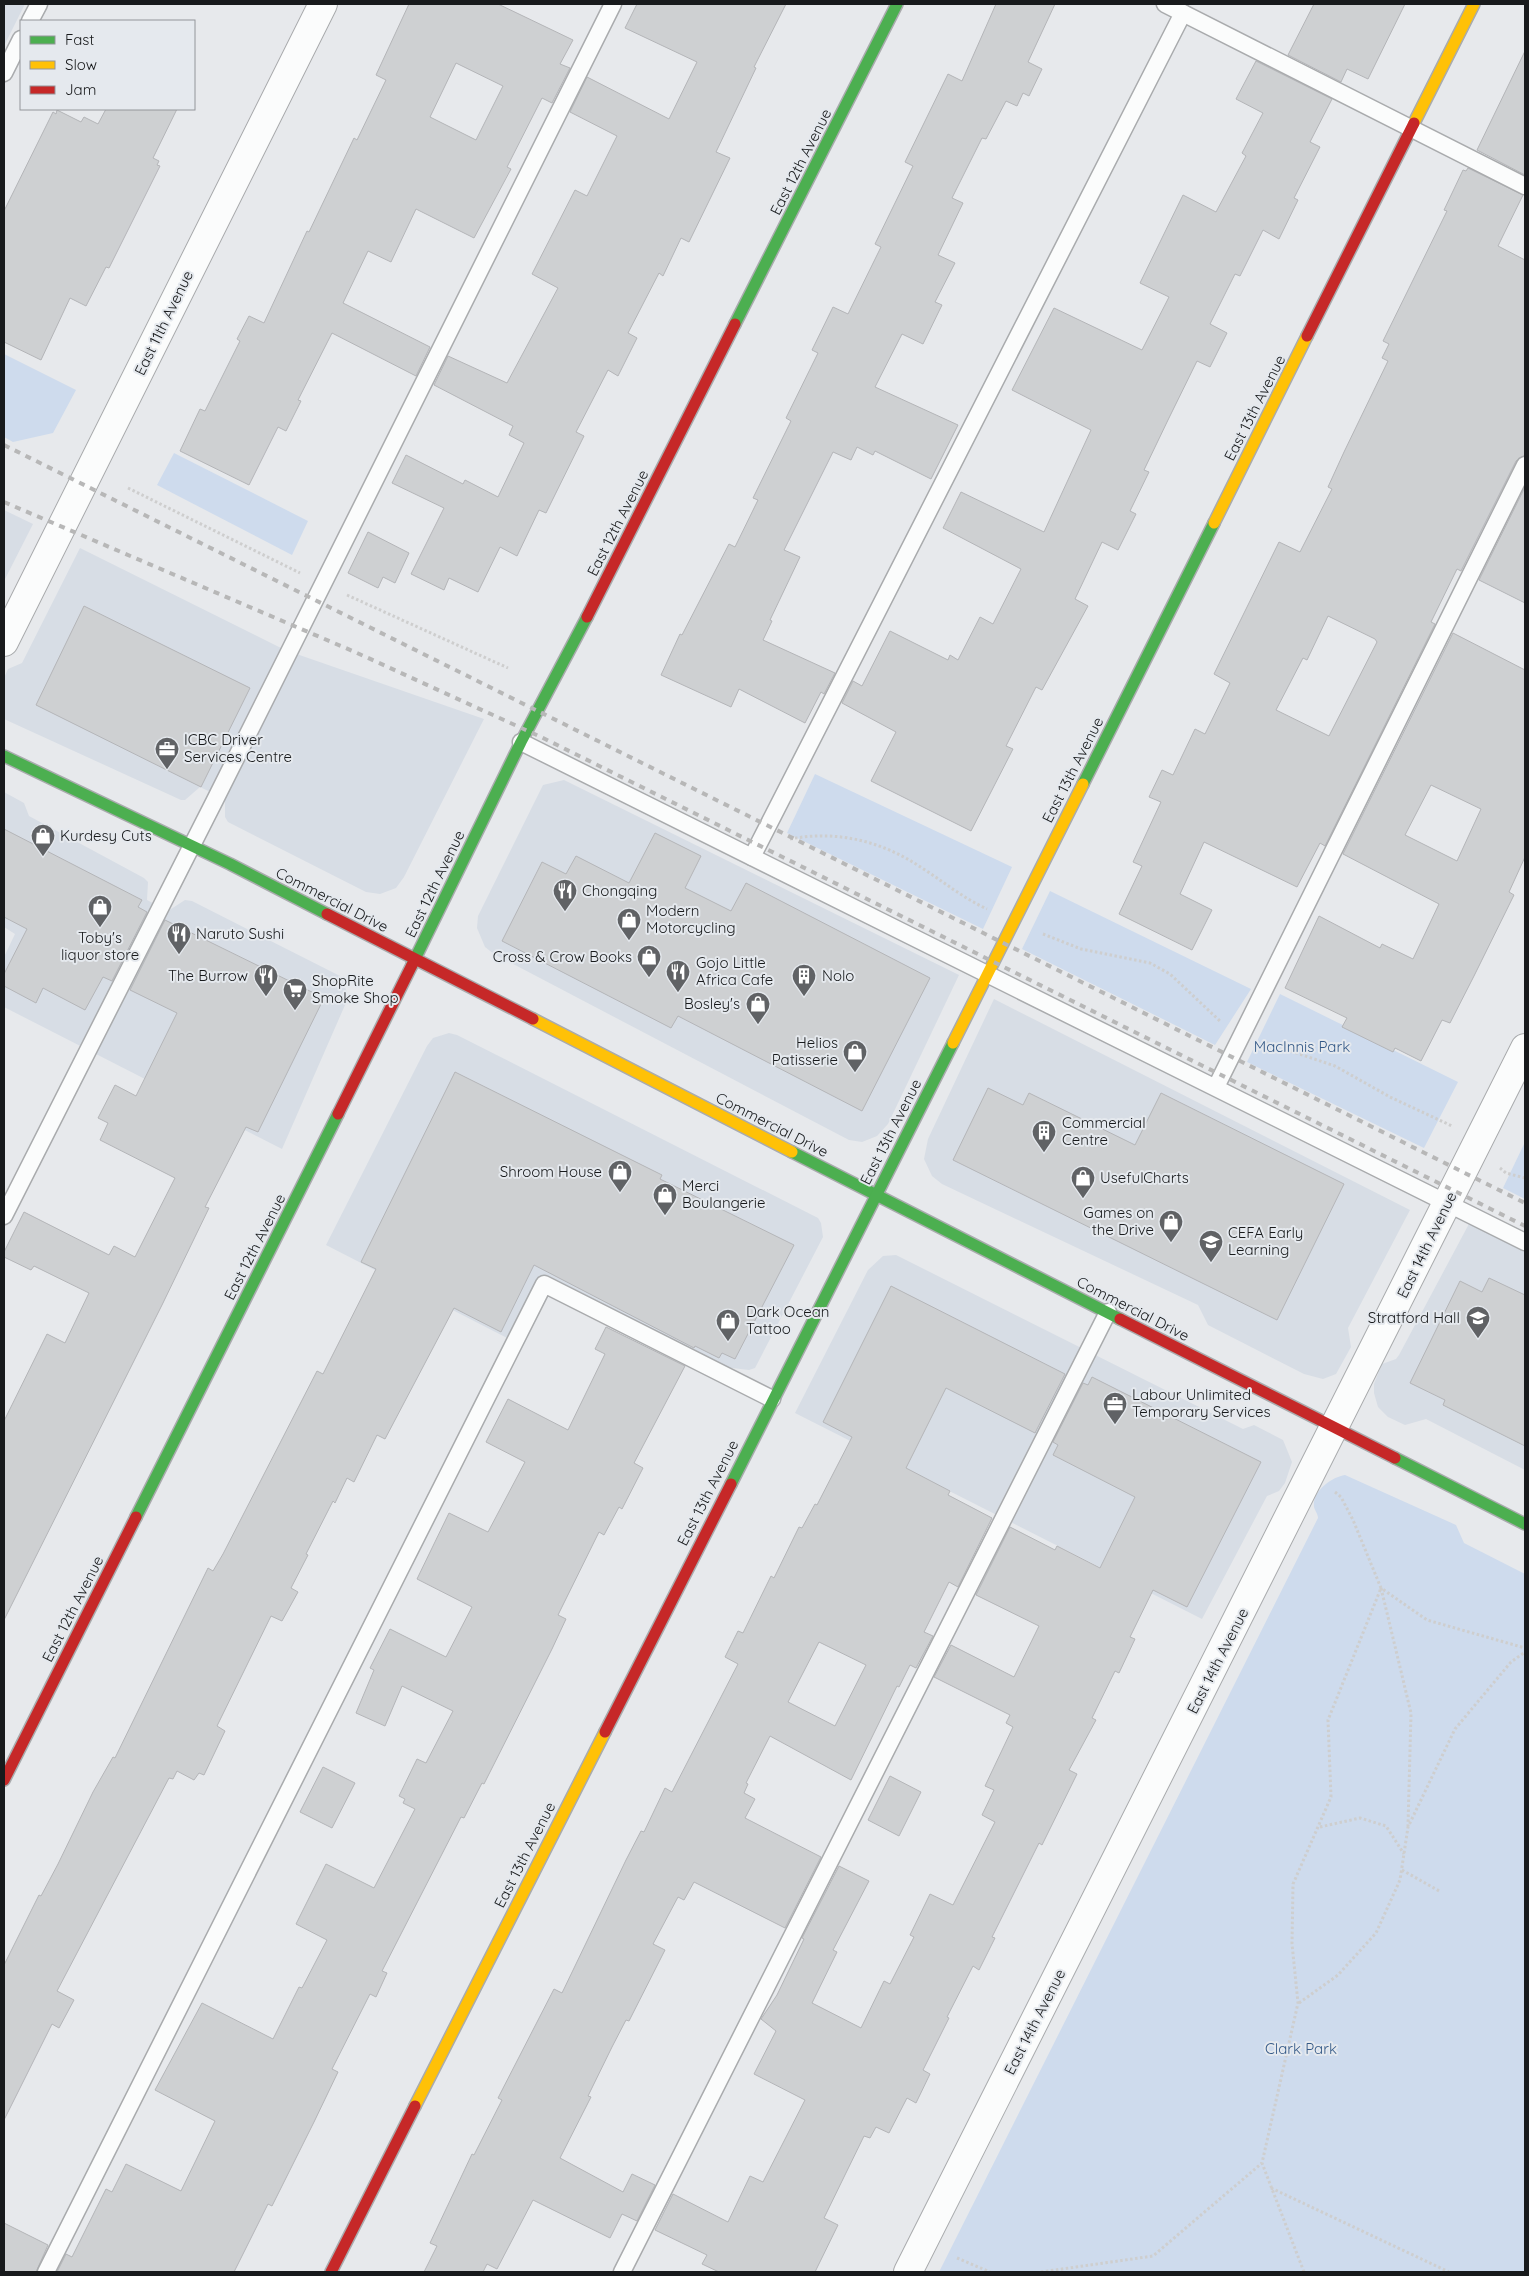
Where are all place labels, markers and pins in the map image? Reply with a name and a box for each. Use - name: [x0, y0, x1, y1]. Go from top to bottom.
- place label: ICBC Driver Services Centre: [184, 730, 292, 766]
- office icon: ICBC Driver Services Centre: [154, 736, 180, 770]
- shop icon: Kurdesy Cuts: [30, 823, 56, 857]
- place label: Kurdesy Cuts: [60, 826, 152, 845]
- restaurant icon: Chongqing: [552, 878, 578, 912]
- place label: Chongqing: [582, 881, 657, 900]
- shop icon: Toby's liquor store: [87, 894, 113, 928]
- place label: Modern Motorcycling: [646, 901, 736, 937]
- shop icon: Modern Motorcycling: [616, 907, 642, 941]
- restaurant icon: Naruto Sushi: [166, 921, 192, 955]
- place label: Naruto Sushi: [196, 924, 284, 943]
- place label: Toby's liquor store: [61, 928, 139, 964]
- shop icon: Cross & Crow Books: [636, 944, 662, 978]
- place label: Cross & Crow Books: [493, 947, 632, 966]
- place label: Gojo Little Africa Cafe: [696, 953, 773, 989]
- restaurant icon: Gojo Little Africa Cafe: [665, 959, 691, 993]
- restaurant icon: The Burrow: [253, 963, 279, 997]
- building icon: Nolo: [791, 963, 817, 997]
- place label: The Burrow: [168, 966, 248, 985]
- place label: Nolo: [822, 966, 854, 985]
- place label: ShopRite Smoke Shop: [312, 971, 399, 1007]
- supermarket icon: ShopRite Smoke Shop: [282, 977, 308, 1011]
- shop icon: Bosley's: [745, 991, 771, 1025]
- place label: Bosley's: [684, 994, 740, 1013]
- place label: Helios Patisserie: [772, 1033, 838, 1069]
- shop icon: Helios Patisserie: [842, 1039, 868, 1073]
- place label: Commercial Centre: [1062, 1113, 1146, 1149]
- building icon: Commercial Centre: [1031, 1119, 1057, 1153]
- shop icon: Shroom House: [607, 1159, 633, 1193]
- place label: Shroom House: [500, 1162, 602, 1181]
- shop icon: UsefulCharts: [1070, 1165, 1096, 1199]
- place label: UsefulCharts: [1100, 1168, 1189, 1187]
- place label: Merci Boulangerie: [682, 1176, 766, 1212]
- shop icon: Merci Boulangerie: [652, 1182, 678, 1216]
- place label: Games on the Drive: [1083, 1203, 1154, 1239]
- shop icon: Games on the Drive: [1158, 1209, 1184, 1243]
- place label: CEFA Early Learning: [1228, 1223, 1303, 1259]
- school or university icon: CEFA Early Learning: [1198, 1229, 1224, 1263]
- place label: Dark Ocean Tattoo: [746, 1302, 829, 1338]
- school or university icon: Stratford Hall: [1465, 1305, 1491, 1339]
- shop icon: Dark Ocean Tattoo: [715, 1308, 741, 1342]
- place label: Stratford Hall: [1368, 1308, 1460, 1327]
- place label: Labour Unlimited Temporary Services: [1132, 1385, 1271, 1421]
- office icon: Labour Unlimited Temporary Services: [1102, 1391, 1128, 1425]

